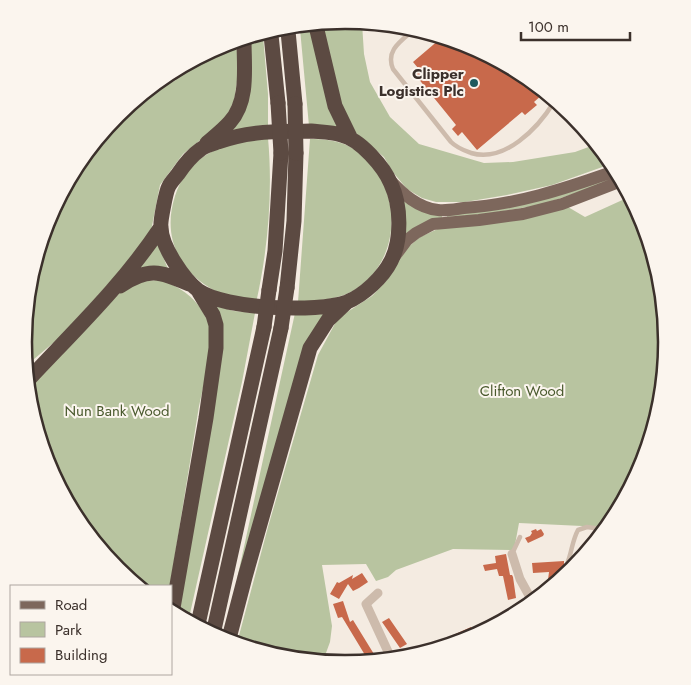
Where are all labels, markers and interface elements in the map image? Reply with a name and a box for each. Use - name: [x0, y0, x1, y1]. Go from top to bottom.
- scale bar: [521, 10, 630, 42]
- text: 100 m: [528, 16, 569, 38]
- place label: Clipper Logistics Plc: [379, 63, 465, 102]
- marker: Clipper Logistics Plc: [468, 77, 480, 89]
- park label: Clifton Wood: [480, 380, 564, 402]
- park label: Nun Bank Wood: [64, 400, 170, 422]
- legend: [10, 585, 172, 675]
- text: Road: [55, 594, 87, 616]
- text: Park: [55, 619, 82, 641]
- text: Building: [55, 644, 107, 666]

